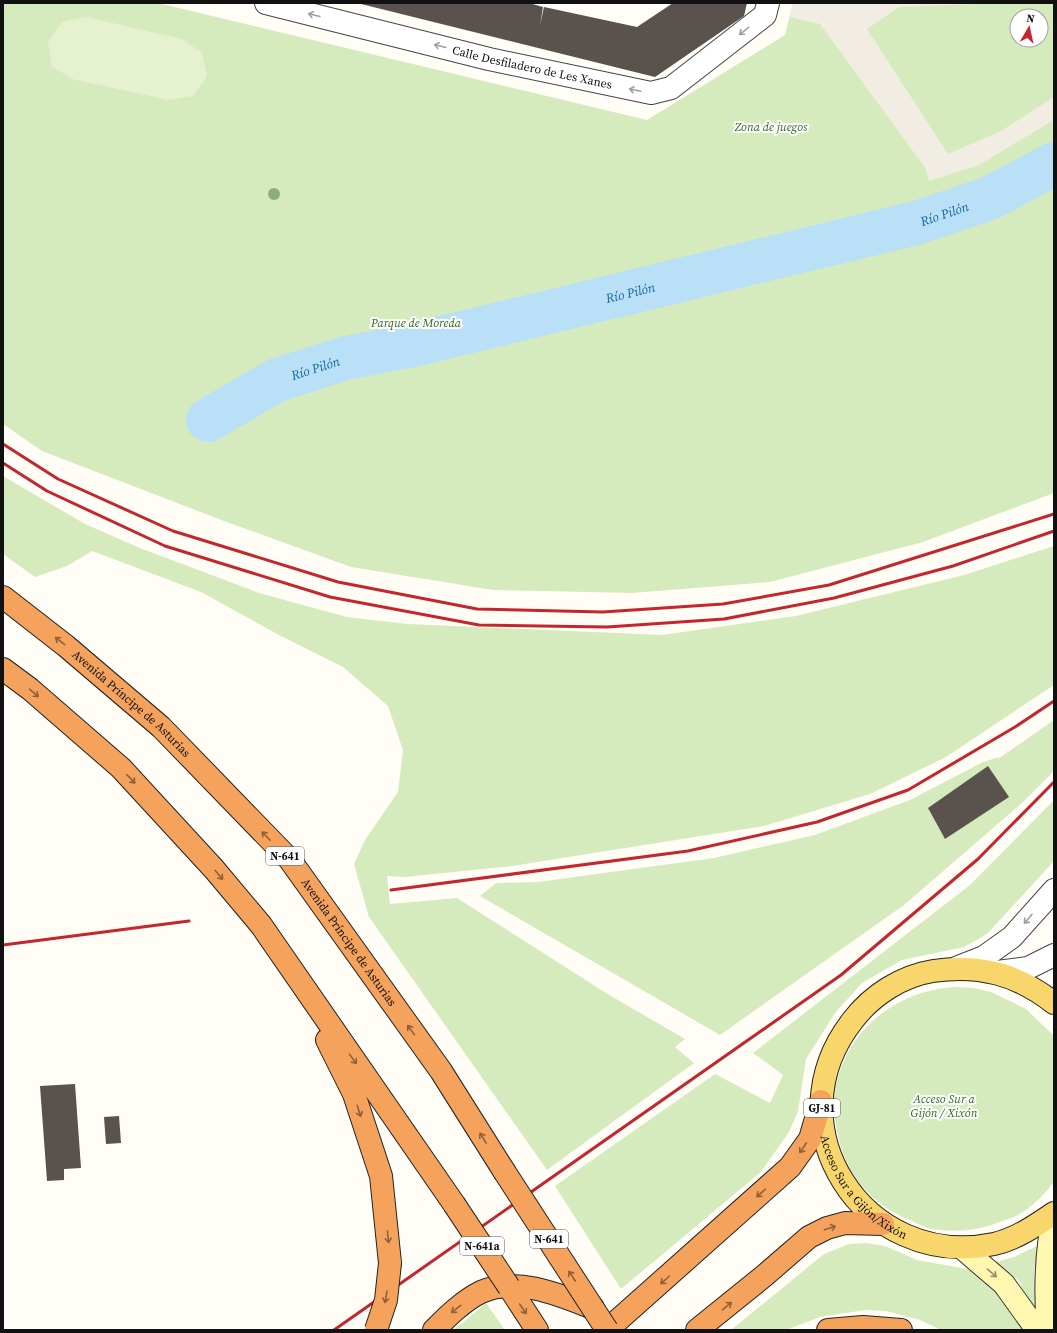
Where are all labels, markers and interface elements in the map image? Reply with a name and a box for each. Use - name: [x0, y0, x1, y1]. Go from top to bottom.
- north arrow: [1009, 8, 1049, 48]
- one-way arrow: [307, 10, 320, 18]
- text: N: [1025, 11, 1036, 27]
- one-way arrow: [739, 27, 750, 36]
- one-way arrow: [434, 42, 447, 50]
- street label: Calle Desfiladero de Les Xanes: [451, 42, 614, 93]
- one-way arrow: [629, 85, 642, 93]
- park label: Zona de juegos: [734, 119, 808, 135]
- water label: Río Pilón: [917, 197, 972, 230]
- water label: Río Pilón: [603, 278, 657, 307]
- park label: Parque de Moreda: [370, 315, 462, 331]
- water label: Río Pilón: [288, 352, 343, 384]
- one-way arrow: [55, 637, 66, 645]
- street label: Avenida Príncipe de Asturias: [69, 647, 194, 761]
- one-way arrow: [29, 688, 39, 697]
- one-way arrow: [126, 774, 136, 784]
- one-way arrow: [261, 831, 271, 841]
- road number: N-641: [266, 847, 304, 865]
- one-way arrow: [215, 870, 224, 880]
- street label: Avenida Príncipe de Asturias: [298, 875, 400, 1009]
- one-way arrow: [1024, 913, 1033, 923]
- one-way arrow: [407, 1024, 415, 1035]
- one-way arrow: [349, 1053, 357, 1064]
- park label: Acceso Sur a Gijón / Xixón: [911, 1091, 978, 1121]
- road number: GJ-81: [804, 1099, 840, 1117]
- one-way arrow: [356, 1104, 363, 1117]
- one-way arrow: [479, 1132, 487, 1144]
- street label: Acceso Sur a Gijón/Xixón: [817, 1134, 910, 1243]
- one-way arrow: [799, 1143, 807, 1154]
- one-way arrow: [756, 1189, 767, 1198]
- one-way arrow: [823, 1224, 836, 1231]
- one-way arrow: [384, 1230, 391, 1243]
- road number: N-641: [530, 1230, 568, 1248]
- road number: N-641a: [460, 1237, 504, 1255]
- one-way arrow: [986, 1269, 997, 1278]
- one-way arrow: [568, 1270, 576, 1281]
- one-way arrow: [660, 1276, 670, 1285]
- one-way arrow: [381, 1290, 389, 1303]
- one-way arrow: [722, 1301, 733, 1310]
- one-way arrow: [519, 1303, 527, 1314]
- one-way arrow: [450, 1305, 461, 1313]

